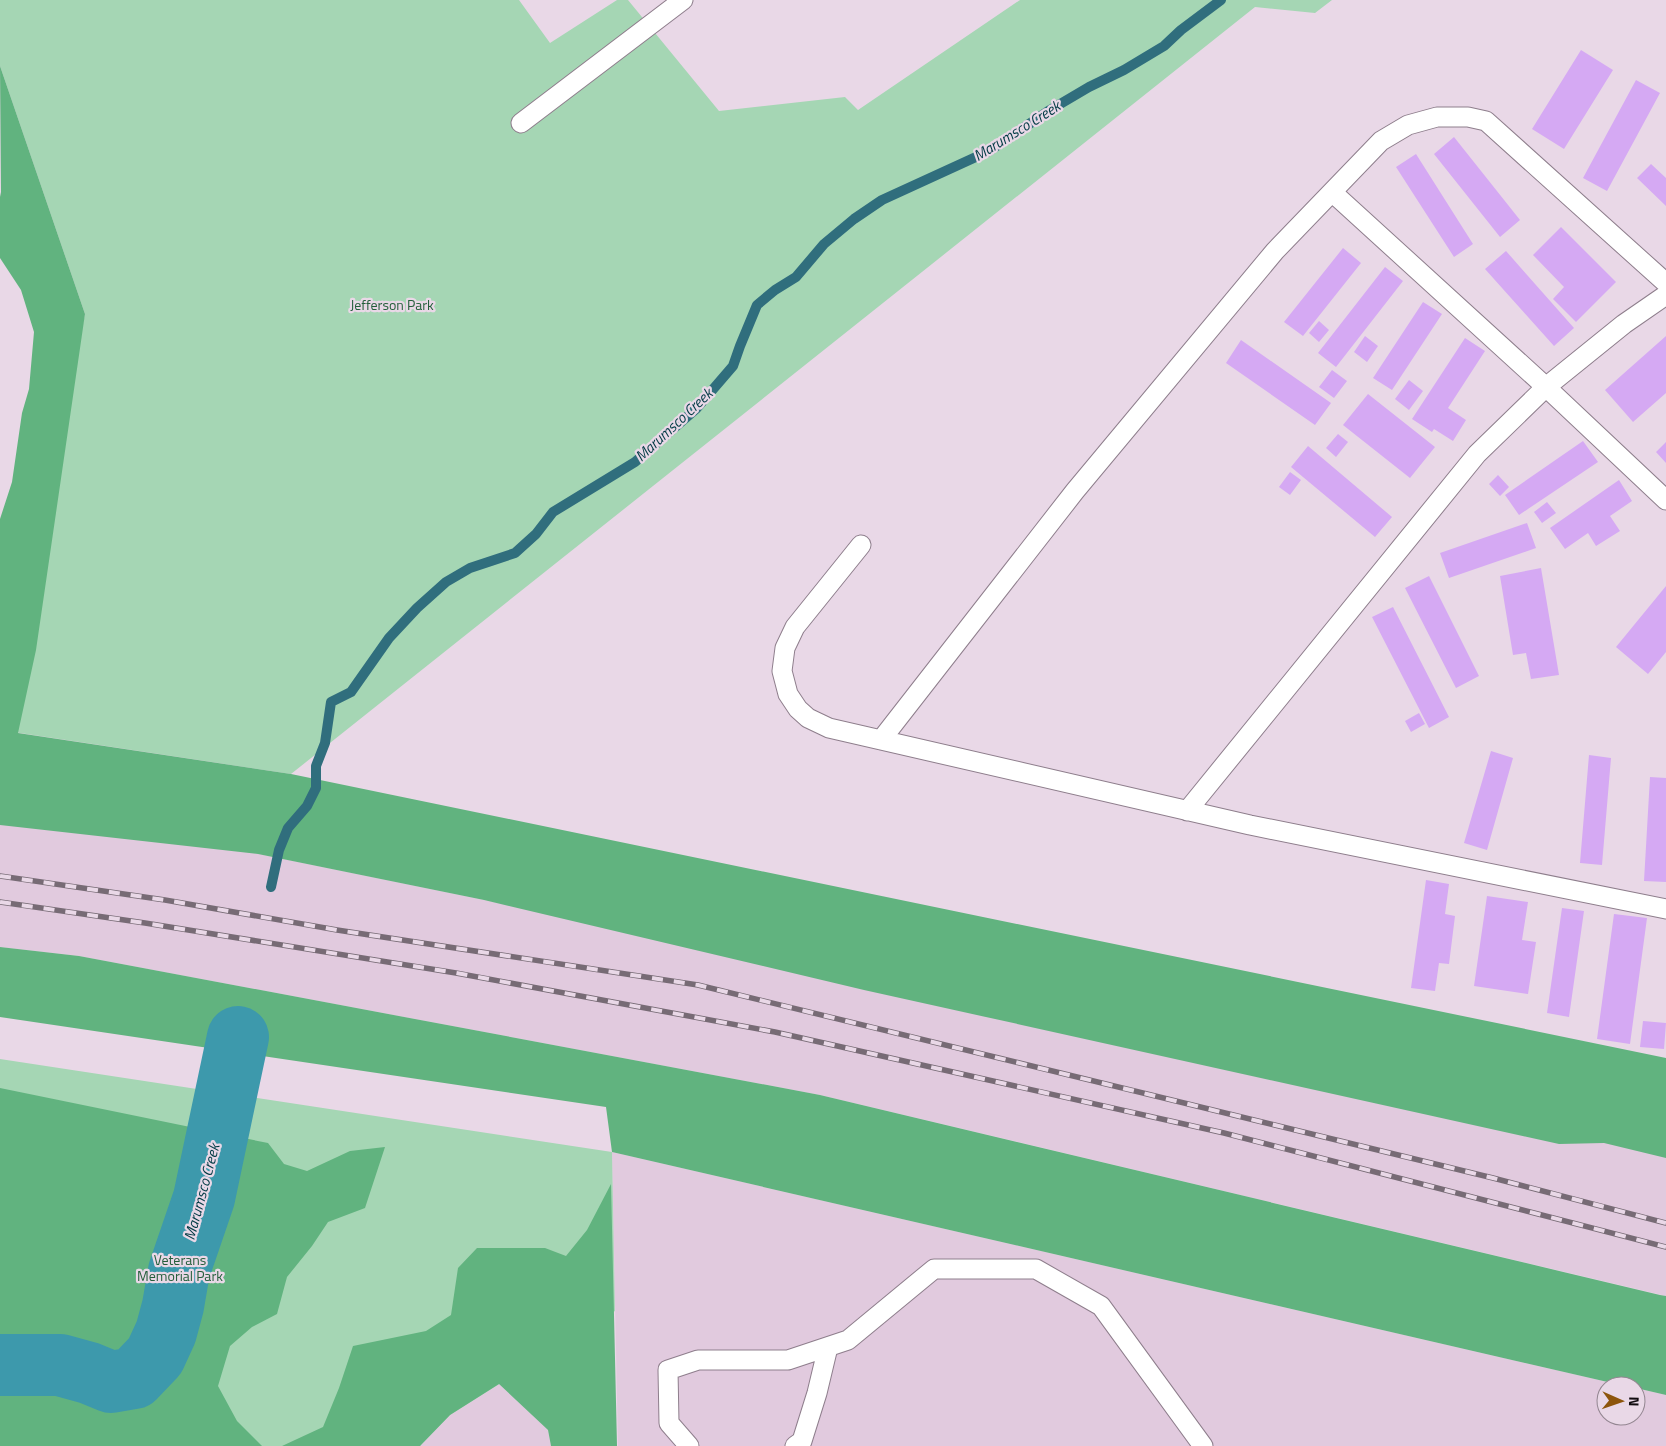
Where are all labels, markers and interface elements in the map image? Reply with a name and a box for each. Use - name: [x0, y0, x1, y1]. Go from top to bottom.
- water label: Marumsco Creek: [969, 93, 1067, 166]
- park label: Jefferson Park: [350, 294, 434, 315]
- water label: Marumsco Creek: [630, 381, 719, 467]
- water label: Marumsco Creek: [178, 1139, 226, 1243]
- park label: Veterans Memorial Park: [137, 1249, 223, 1286]
- north arrow: [1596, 1376, 1646, 1426]
- text: N: [1624, 1396, 1645, 1407]

